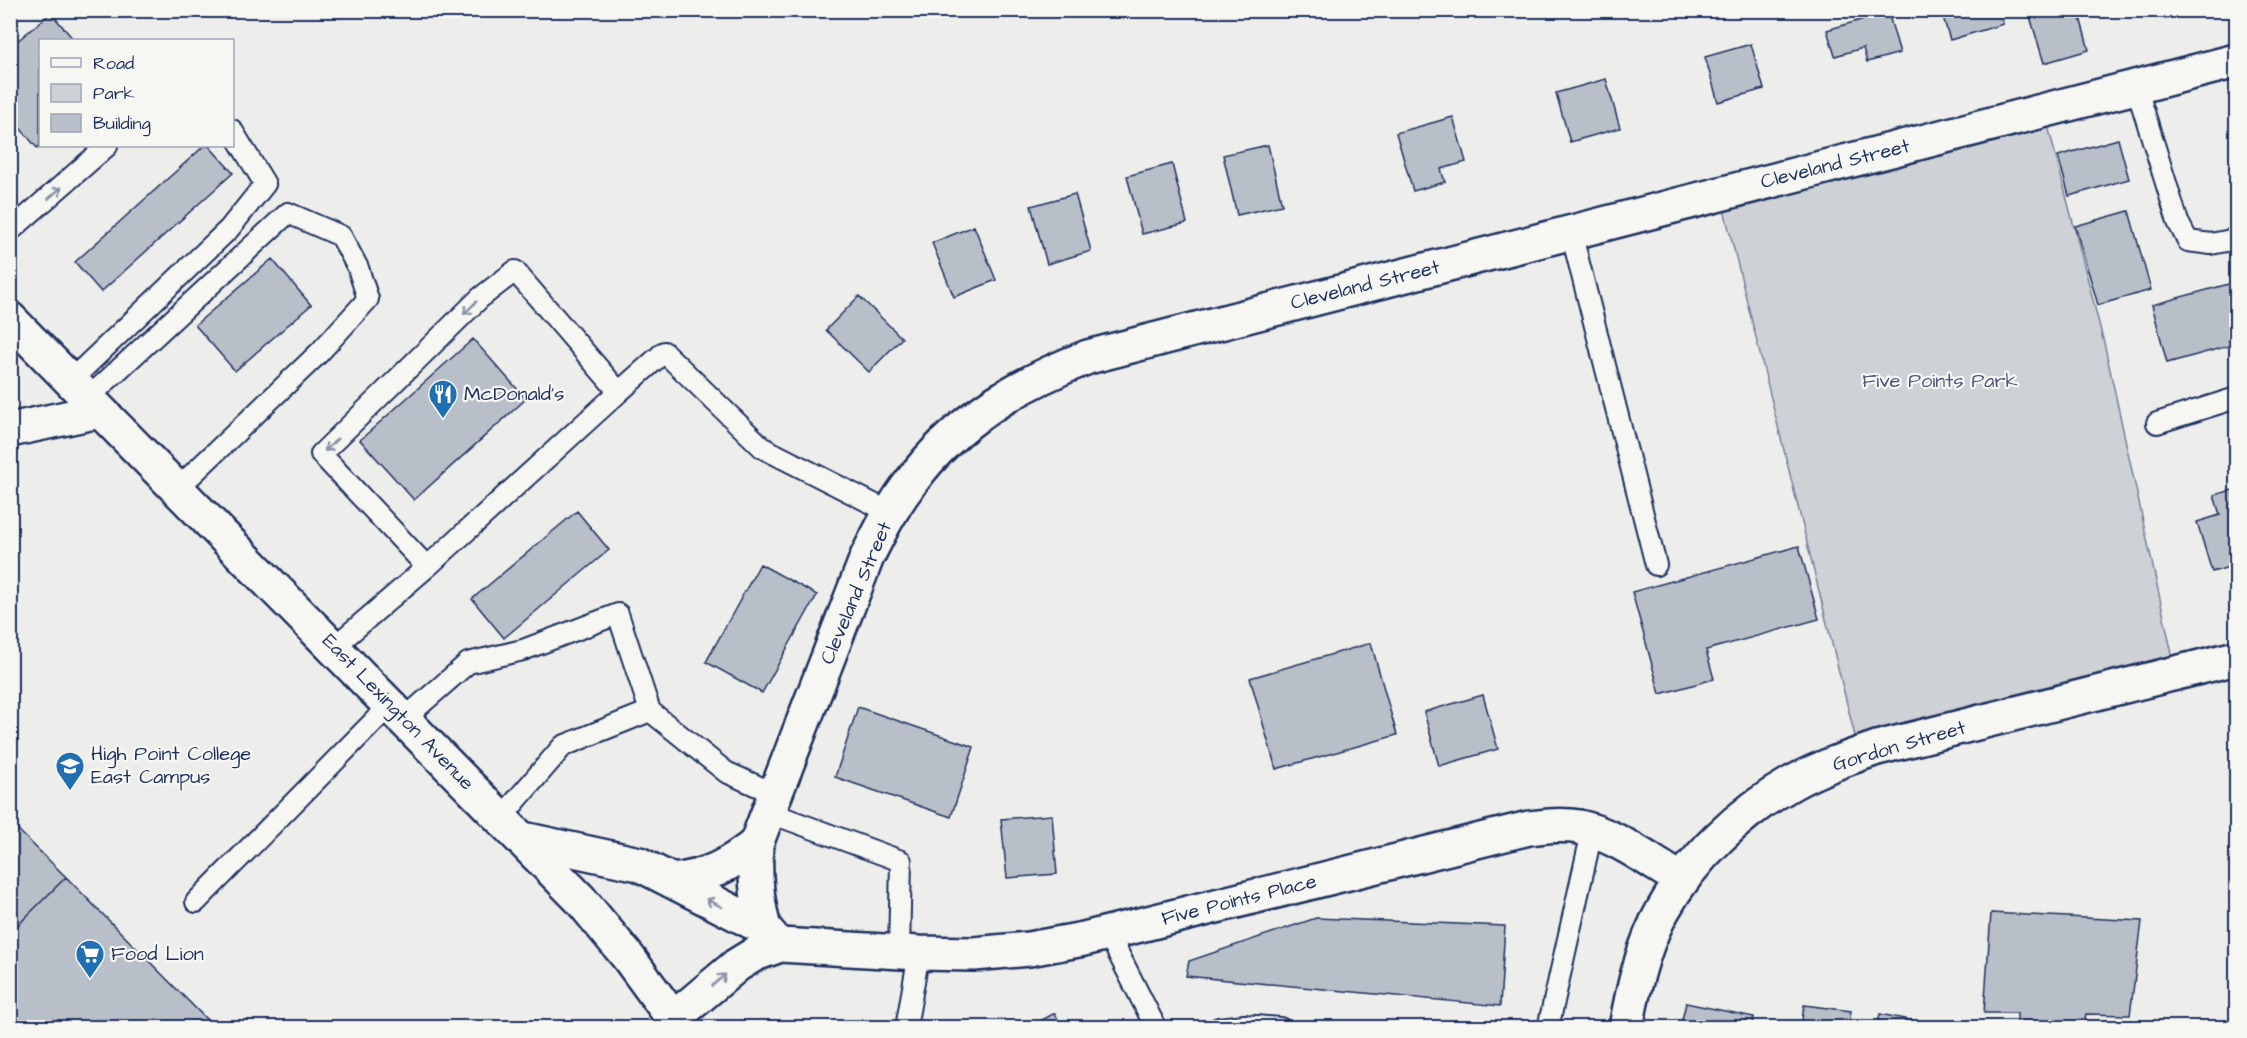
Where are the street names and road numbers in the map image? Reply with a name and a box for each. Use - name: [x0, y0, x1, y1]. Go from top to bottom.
- street label: Cleveland Street: [1758, 132, 1912, 196]
- street label: Cleveland Street: [1288, 253, 1442, 317]
- street label: Cleveland Street: [813, 517, 899, 669]
- street label: East Lexington Avenue: [315, 628, 480, 797]
- street label: Gordon Street: [1829, 714, 1969, 778]
- street label: Five Points Place: [1159, 867, 1320, 933]

